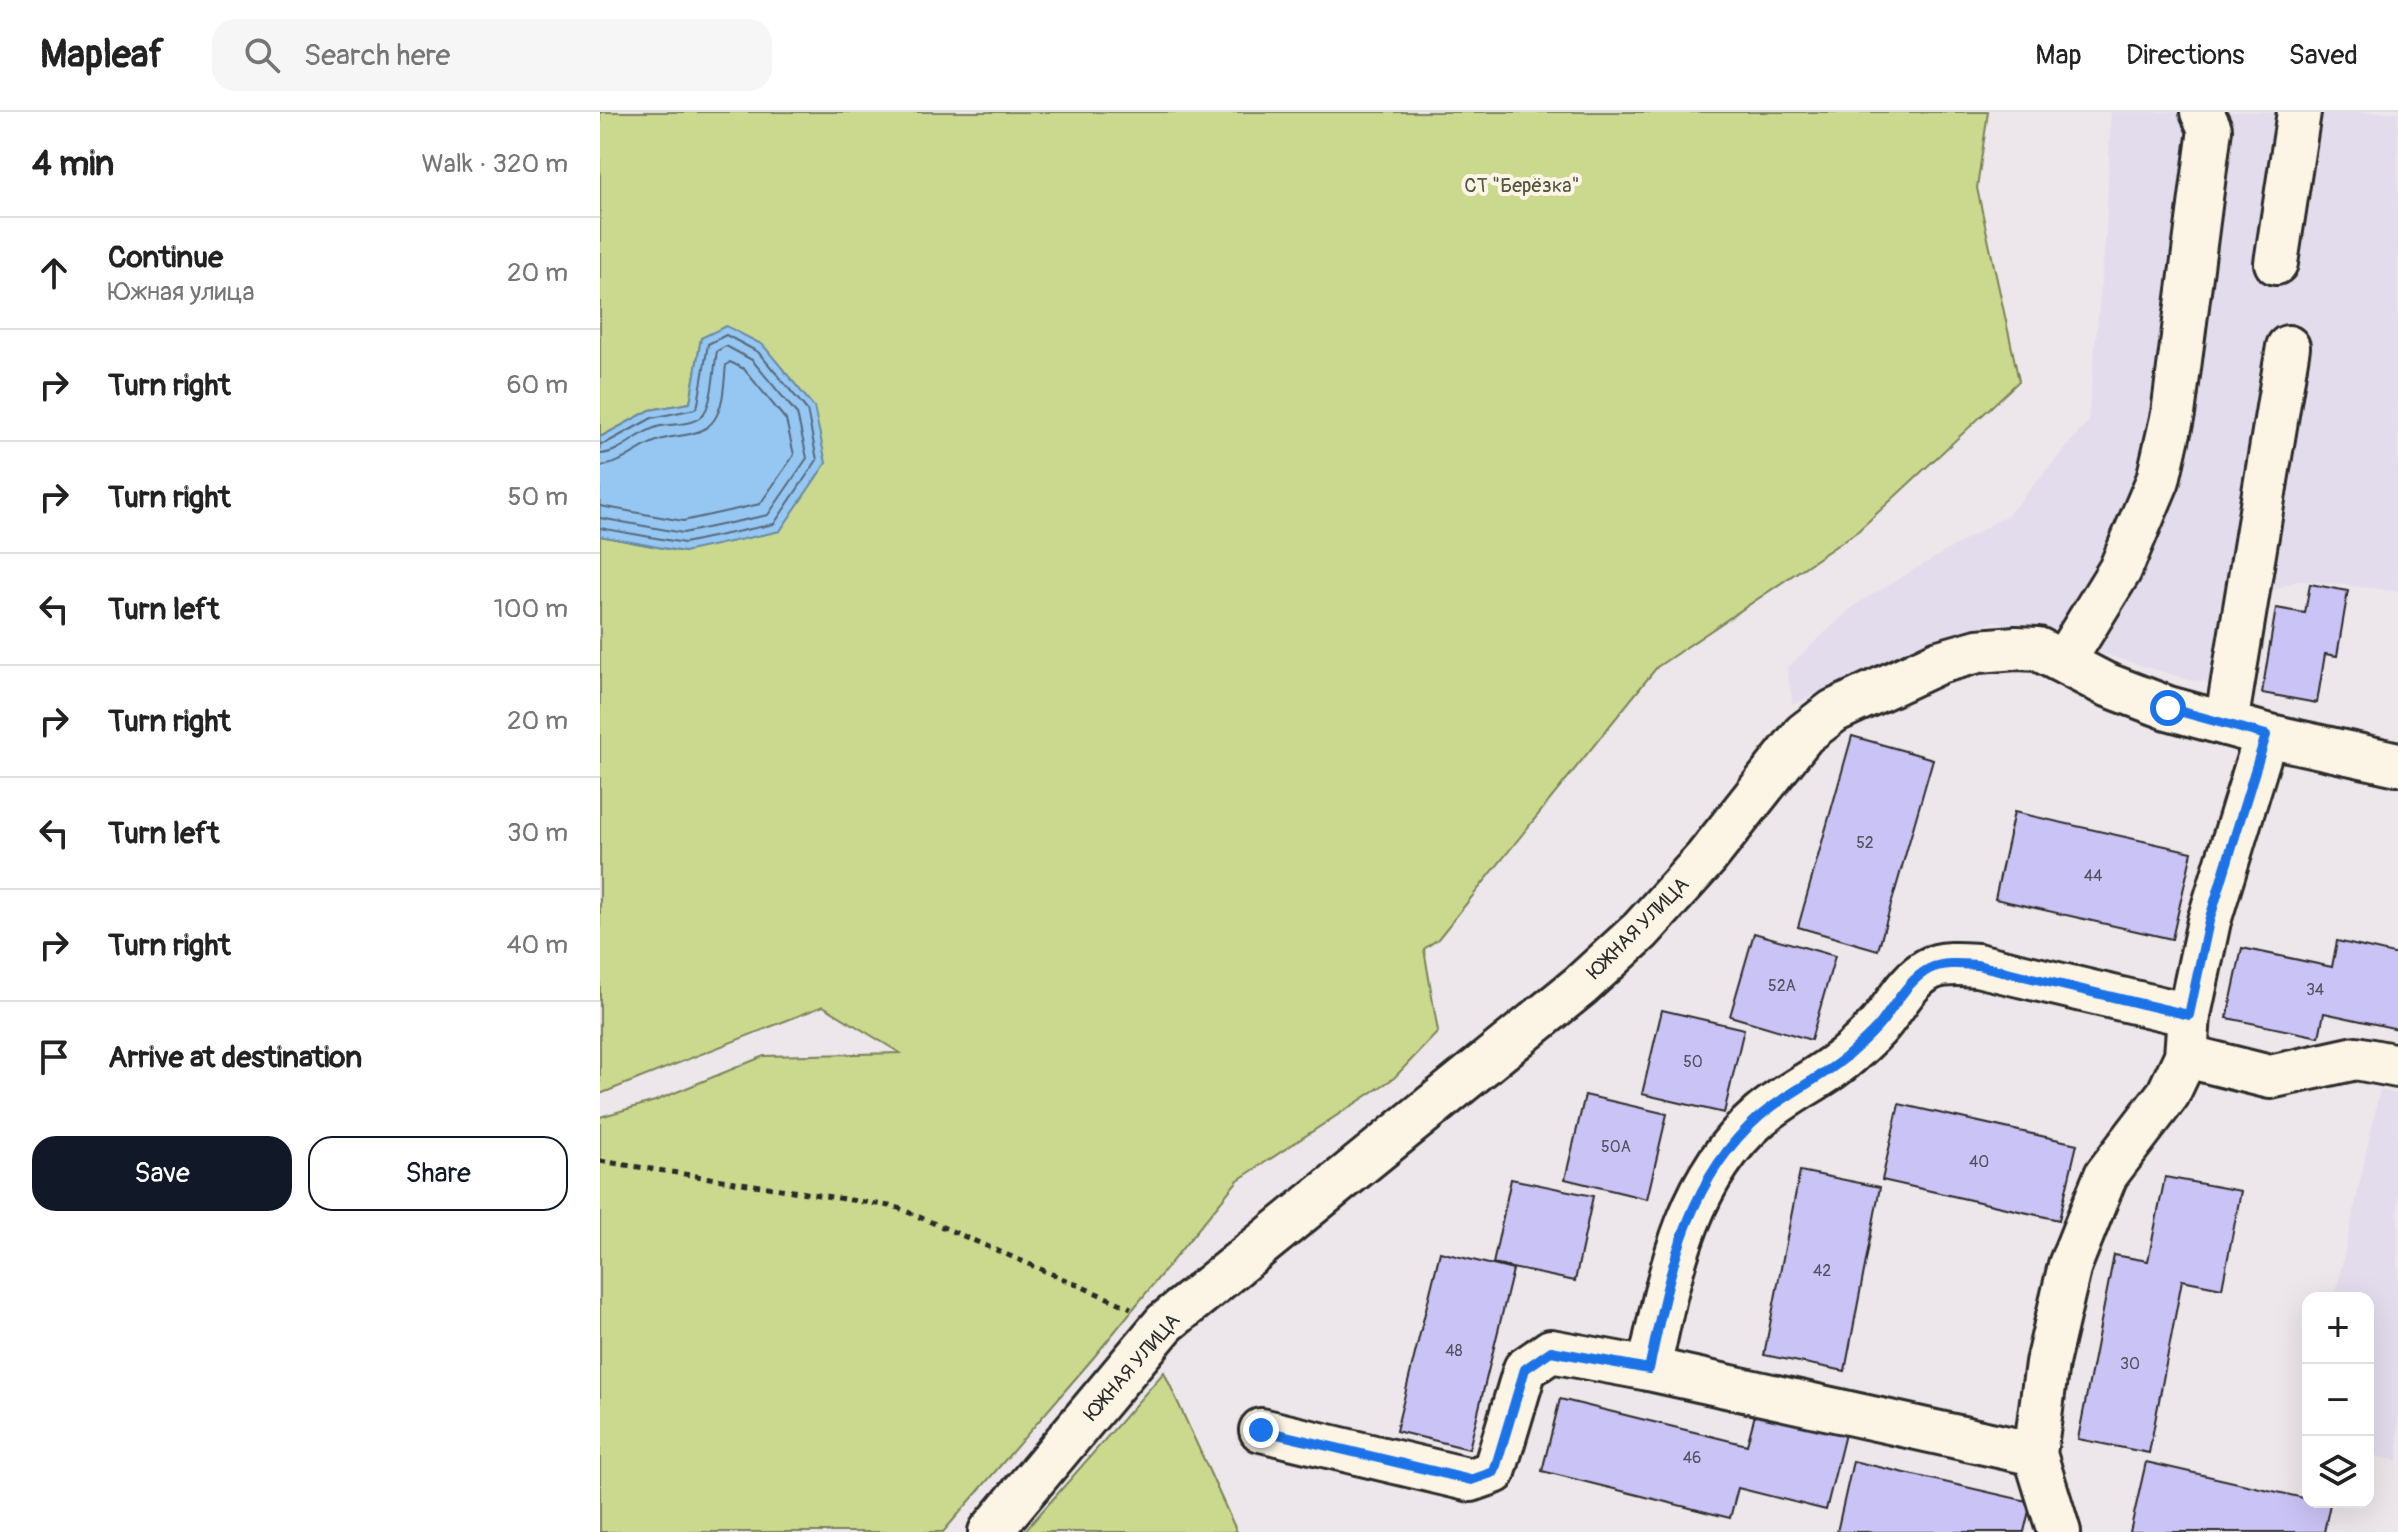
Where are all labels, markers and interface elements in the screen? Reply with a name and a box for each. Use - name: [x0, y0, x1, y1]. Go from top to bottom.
- search box: [212, 19, 772, 91]
- text: Mapleaf: [40, 31, 164, 79]
- icon: search: [240, 33, 284, 77]
- text: Search here: [304, 37, 450, 74]
- text: Map: [2035, 38, 2082, 73]
- text: Directions: [2126, 38, 2245, 73]
- text: Saved: [2289, 38, 2358, 73]
- text: 4 min: [32, 143, 114, 186]
- text: Walk · 320 m: [421, 148, 568, 180]
- park label: СТ "Берёзка": [1464, 173, 1580, 198]
- text: Continue: [108, 239, 223, 276]
- icon: ahead: [32, 251, 76, 295]
- text: 20 m: [507, 257, 568, 289]
- text: Южная улица: [108, 276, 255, 308]
- icon: right: [32, 363, 76, 407]
- text: Turn right: [108, 367, 231, 404]
- text: 60 m: [506, 369, 568, 401]
- icon: right: [32, 475, 76, 519]
- text: Turn right: [108, 479, 231, 516]
- text: 50 m: [507, 481, 568, 513]
- icon: left: [32, 587, 76, 631]
- text: Turn left: [108, 591, 219, 628]
- text: 100 m: [494, 593, 568, 625]
- route start: [2150, 690, 2186, 726]
- icon: right: [32, 699, 76, 743]
- text: Turn right: [108, 703, 231, 740]
- text: 20 m: [507, 705, 568, 737]
- icon: left: [32, 811, 76, 855]
- text: Turn left: [108, 815, 219, 852]
- text: 30 m: [507, 817, 568, 849]
- house number: 52: [1856, 833, 1874, 853]
- house number: 44: [2084, 866, 2102, 886]
- street label: ЮЖНАЯ УЛИЦА: [1582, 872, 1694, 984]
- icon: right: [32, 923, 76, 967]
- text: Turn right: [108, 927, 231, 964]
- text: 40 m: [506, 929, 568, 961]
- house number: 52А: [1768, 976, 1796, 996]
- house number: 34: [2306, 980, 2324, 1000]
- icon: arrive: [32, 1035, 76, 1079]
- text: Arrive at destination: [108, 1039, 362, 1076]
- house number: 50: [1683, 1052, 1703, 1072]
- button: Save: [32, 1136, 292, 1211]
- button: Share: [308, 1136, 568, 1211]
- house number: 50А: [1601, 1137, 1631, 1157]
- house number: 40: [1969, 1152, 1989, 1172]
- house number: 42: [1813, 1261, 1831, 1281]
- map controls: [2302, 1292, 2374, 1508]
- button: +: [2302, 1292, 2374, 1364]
- street label: ЮЖНАЯ УЛИЦА: [1079, 1308, 1185, 1426]
- house number: 48: [1445, 1341, 1463, 1361]
- house number: 30: [2120, 1354, 2140, 1374]
- button: −: [2302, 1364, 2374, 1436]
- route end: [1243, 1412, 1279, 1448]
- button: layers: [2302, 1436, 2374, 1508]
- house number: 46: [1683, 1448, 1701, 1468]

